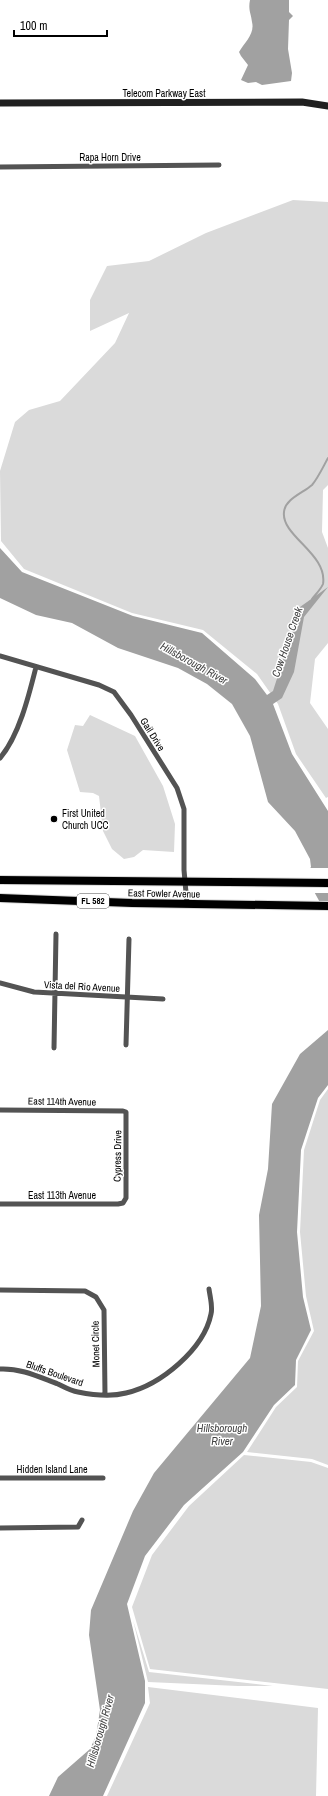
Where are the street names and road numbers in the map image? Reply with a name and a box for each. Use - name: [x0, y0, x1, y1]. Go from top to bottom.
- street label: Telecom Parkway East: [123, 87, 206, 100]
- street label: Rapa Horn Drive: [79, 151, 141, 164]
- street label: Gail Drive: [137, 715, 168, 754]
- street label: East Fowler Avenue: [128, 886, 201, 901]
- road number: FL 582: [77, 894, 109, 908]
- street label: Vista del Rio Avenue: [44, 978, 121, 995]
- street label: East 114th Avenue: [28, 1094, 97, 1109]
- street label: Cypress Drive: [111, 1129, 124, 1182]
- street label: East 113th Avenue: [28, 1189, 96, 1202]
- street label: Monet Circle: [89, 1320, 102, 1367]
- street label: Bluffs Boulevard: [25, 1358, 85, 1389]
- street label: Hidden Island Lane: [16, 1463, 88, 1476]

